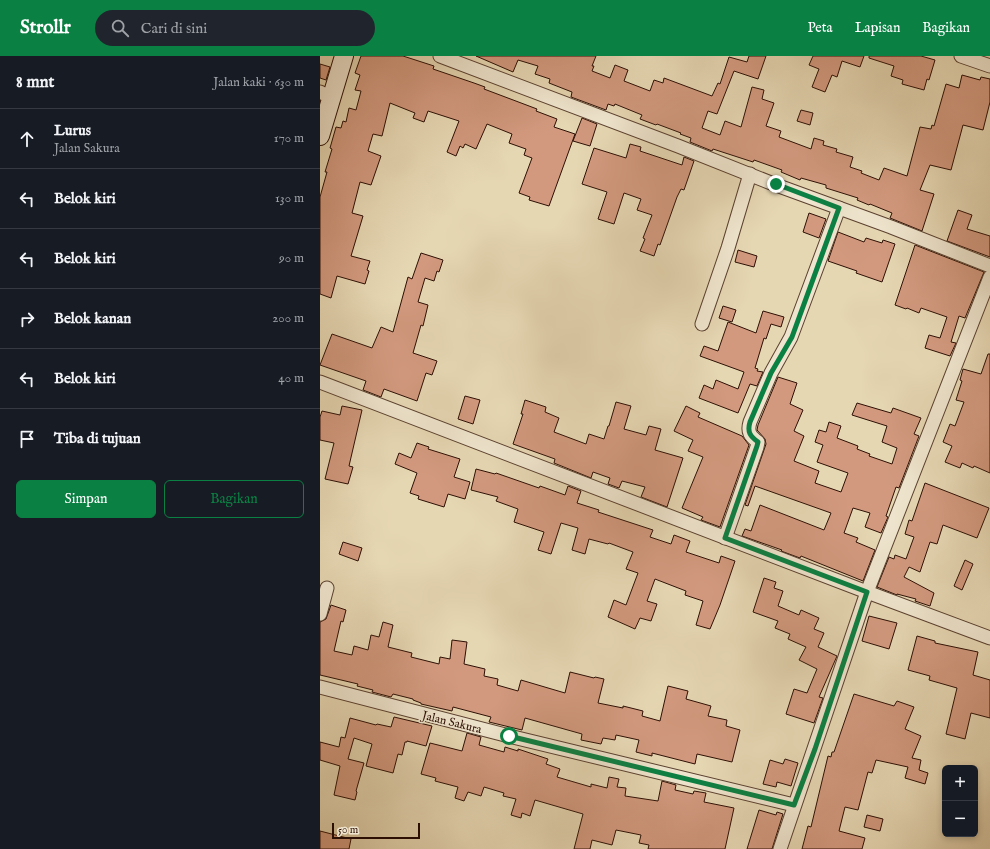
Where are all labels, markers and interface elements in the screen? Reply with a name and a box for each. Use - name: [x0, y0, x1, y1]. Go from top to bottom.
- search box: [95, 10, 375, 46]
- text: Strollr: [20, 16, 71, 40]
- icon: search: [109, 17, 131, 39]
- text: Cari di sini: [141, 19, 207, 38]
- text: Peta: [807, 19, 833, 37]
- text: Lapisan: [855, 19, 900, 37]
- text: Bagikan: [922, 19, 970, 37]
- text: 8 mnt: [16, 72, 54, 93]
- text: Jalan kaki · 630 m: [213, 74, 304, 91]
- text: Lurus: [54, 121, 91, 140]
- icon: ahead: [16, 128, 38, 150]
- text: 170 m: [274, 130, 304, 147]
- text: Jalan Sakura: [54, 140, 120, 157]
- route end: [767, 175, 785, 193]
- icon: left: [16, 188, 38, 210]
- text: Belok kiri: [54, 189, 116, 208]
- text: 130 m: [275, 190, 304, 207]
- icon: left: [16, 248, 38, 270]
- text: Belok kiri: [54, 249, 116, 268]
- text: 90 m: [279, 250, 304, 267]
- icon: right: [16, 308, 38, 330]
- text: Belok kanan: [54, 309, 131, 328]
- text: 200 m: [272, 310, 304, 327]
- icon: left: [16, 368, 38, 390]
- text: Belok kiri: [54, 369, 116, 388]
- text: 40 m: [278, 370, 304, 387]
- icon: arrive: [16, 428, 38, 450]
- text: Tiba di tujuan: [54, 429, 141, 448]
- button: Simpan: [16, 480, 156, 518]
- button: Bagikan: [164, 480, 304, 518]
- street label: Jalan Sakura: [418, 707, 484, 738]
- route start: [500, 727, 518, 745]
- map controls: [942, 765, 978, 837]
- button: +: [942, 765, 978, 801]
- button: −: [942, 801, 978, 837]
- scale bar: [332, 821, 420, 840]
- text: 50 m: [338, 823, 358, 837]

